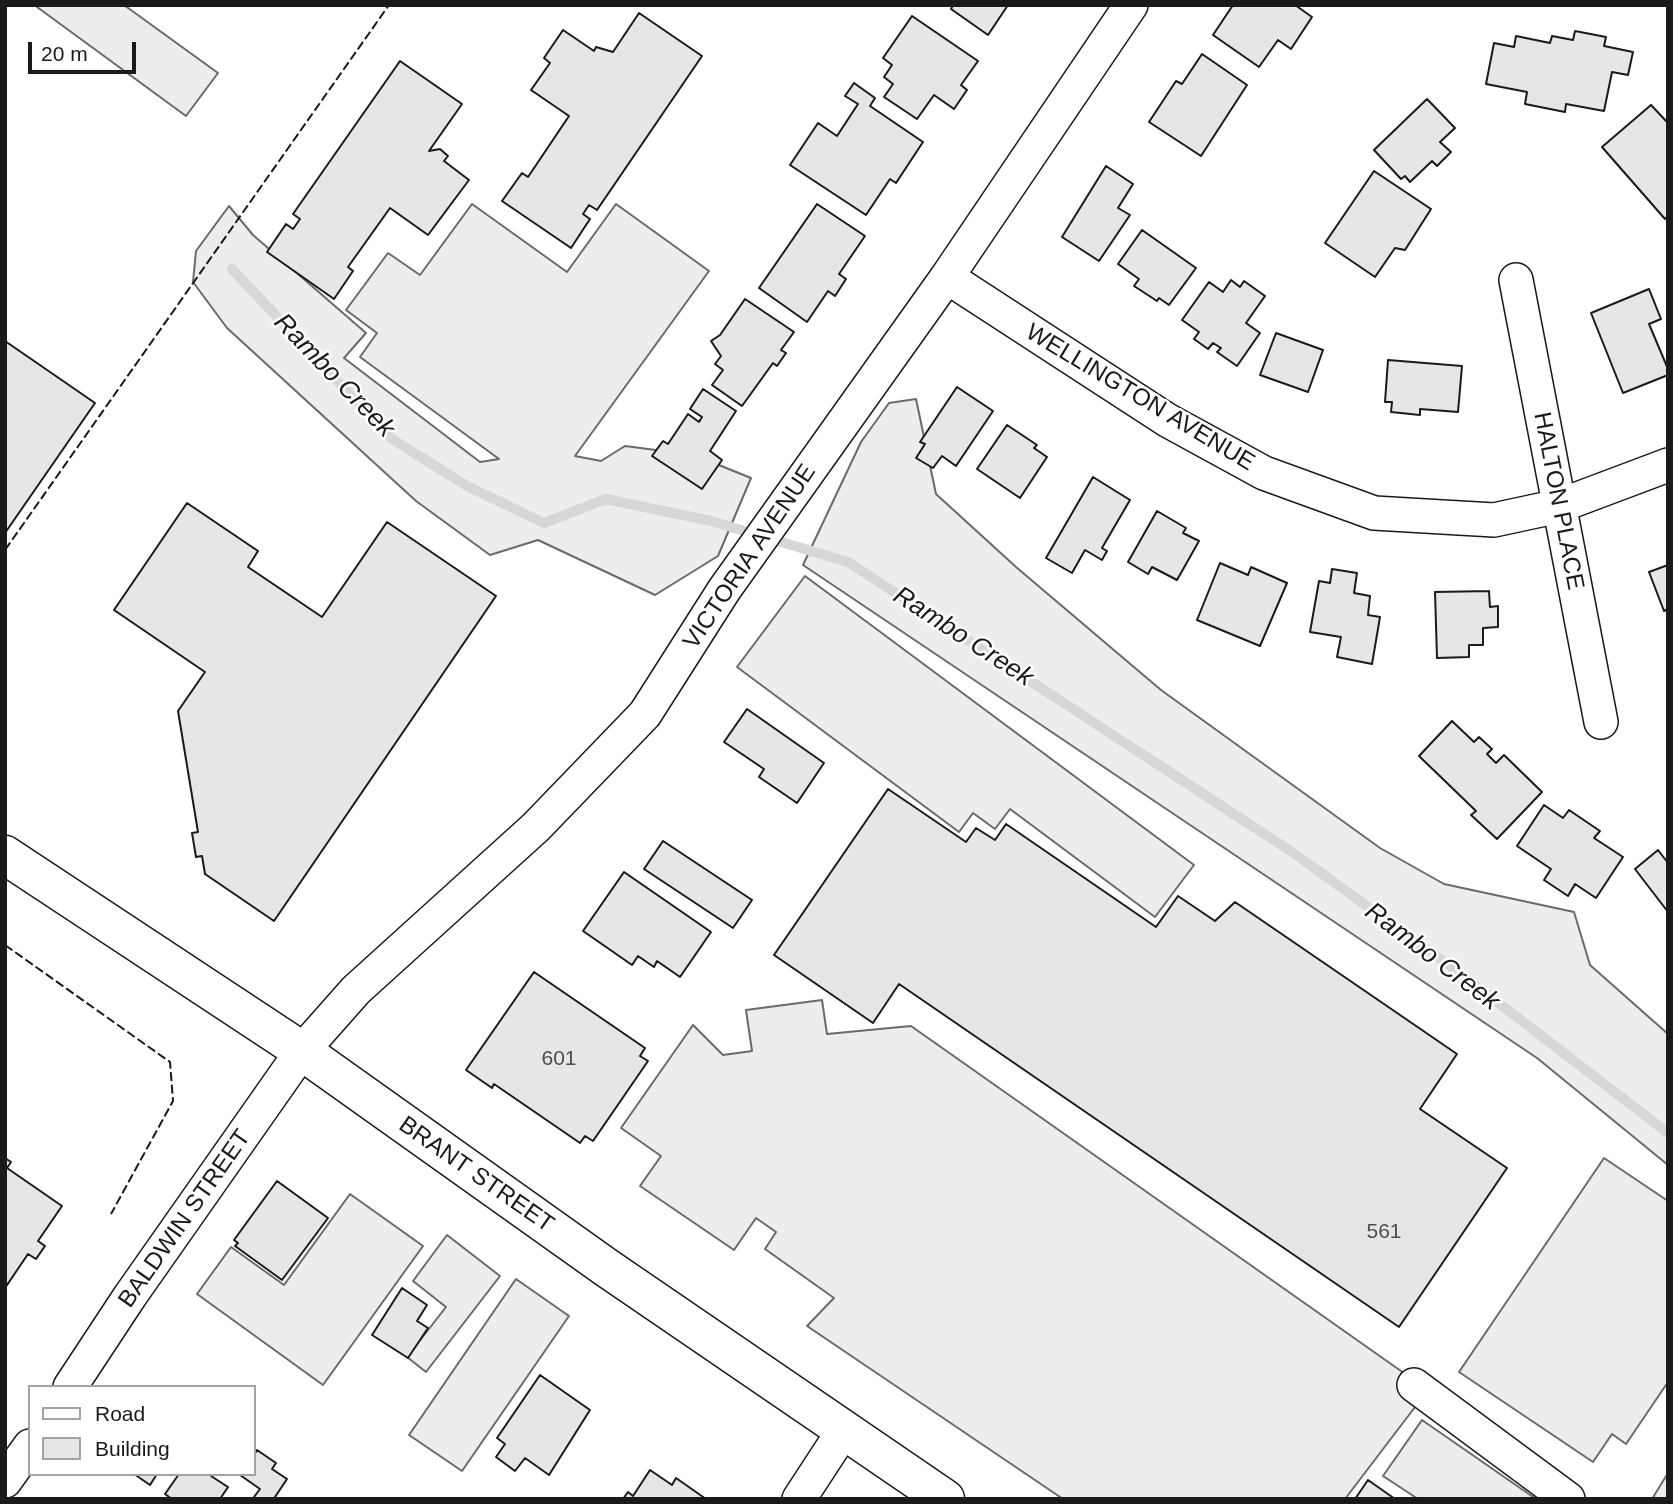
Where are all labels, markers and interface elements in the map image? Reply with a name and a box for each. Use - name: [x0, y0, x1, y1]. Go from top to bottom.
- scale bar: [32, 28, 140, 72]
- text: 20 m: [41, 42, 88, 65]
- water label: Rambo Creek: [267, 307, 401, 445]
- street label: WELLINGTON AVENUE: [1020, 318, 1260, 478]
- street label: HALTON PLACE: [1527, 410, 1589, 592]
- street label: VICTORIA AVENUE: [678, 459, 822, 655]
- water label: Rambo Creek: [887, 580, 1039, 694]
- water label: Rambo Creek: [1359, 896, 1505, 1018]
- house number: 601: [541, 1046, 577, 1072]
- street label: BRANT STREET: [393, 1111, 559, 1239]
- street label: BALDWIN STREET: [113, 1124, 257, 1314]
- house number: 561: [1366, 1219, 1402, 1245]
- legend: [28, 1385, 256, 1476]
- text: Road: [95, 1402, 145, 1425]
- text: Building: [95, 1437, 170, 1460]

